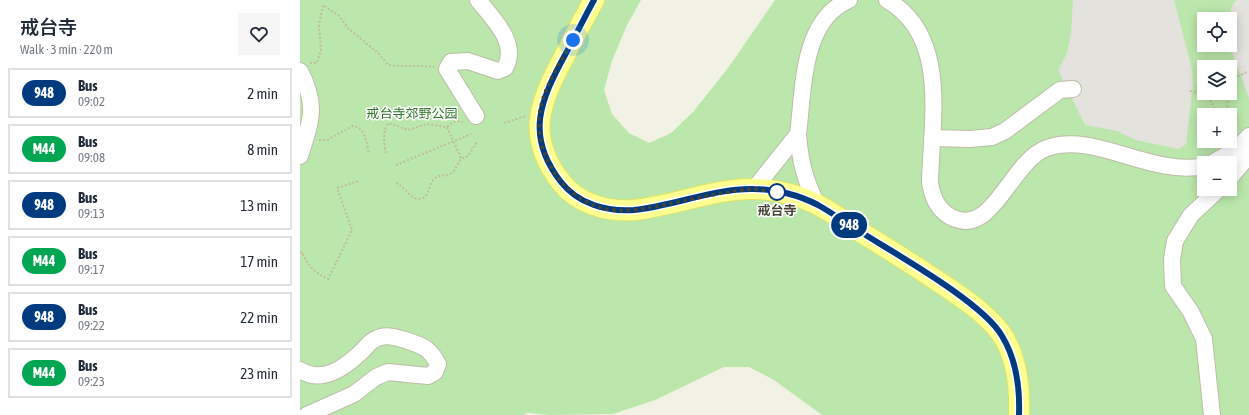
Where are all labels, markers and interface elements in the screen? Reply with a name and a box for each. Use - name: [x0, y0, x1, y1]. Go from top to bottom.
- map controls: [1197, 12, 1237, 196]
- button: locate: [1197, 12, 1237, 52]
- button: heart: [238, 13, 280, 55]
- text: 戒台寺: [20, 16, 77, 38]
- your location: [563, 30, 583, 50]
- text: Walk · 3 min · 220 m: [20, 42, 113, 57]
- button: layers: [1197, 60, 1237, 100]
- text: Bus: [78, 77, 98, 94]
- text: 948: [34, 85, 54, 101]
- text: 2 min: [247, 85, 278, 102]
- text: 09:02: [78, 94, 105, 109]
- park label: 戒台寺郊野公园: [366, 106, 458, 121]
- button: +: [1197, 108, 1237, 148]
- text: Bus: [78, 133, 98, 150]
- text: M44: [33, 141, 55, 157]
- text: 8 min: [247, 141, 278, 158]
- text: 09:08: [78, 150, 105, 165]
- button: −: [1197, 156, 1237, 196]
- marker: 戒台寺: [768, 183, 786, 201]
- text: Bus: [78, 189, 98, 206]
- text: 948: [34, 197, 54, 213]
- text: 13 min: [240, 197, 278, 214]
- place label: 戒台寺: [757, 203, 797, 218]
- text: 09:13: [78, 206, 105, 221]
- line badge: 948: [826, 212, 872, 238]
- text: 948: [839, 217, 859, 233]
- text: Bus: [78, 245, 98, 262]
- text: M44: [33, 253, 55, 269]
- text: 17 min: [240, 253, 278, 270]
- text: 09:17: [78, 262, 105, 277]
- text: Bus: [78, 301, 98, 318]
- text: 948: [34, 309, 54, 325]
- text: 22 min: [240, 309, 278, 326]
- text: 09:22: [78, 318, 105, 333]
- text: Bus: [78, 357, 98, 374]
- text: M44: [33, 365, 55, 381]
- text: 23 min: [240, 365, 278, 382]
- text: 09:23: [78, 374, 105, 389]

